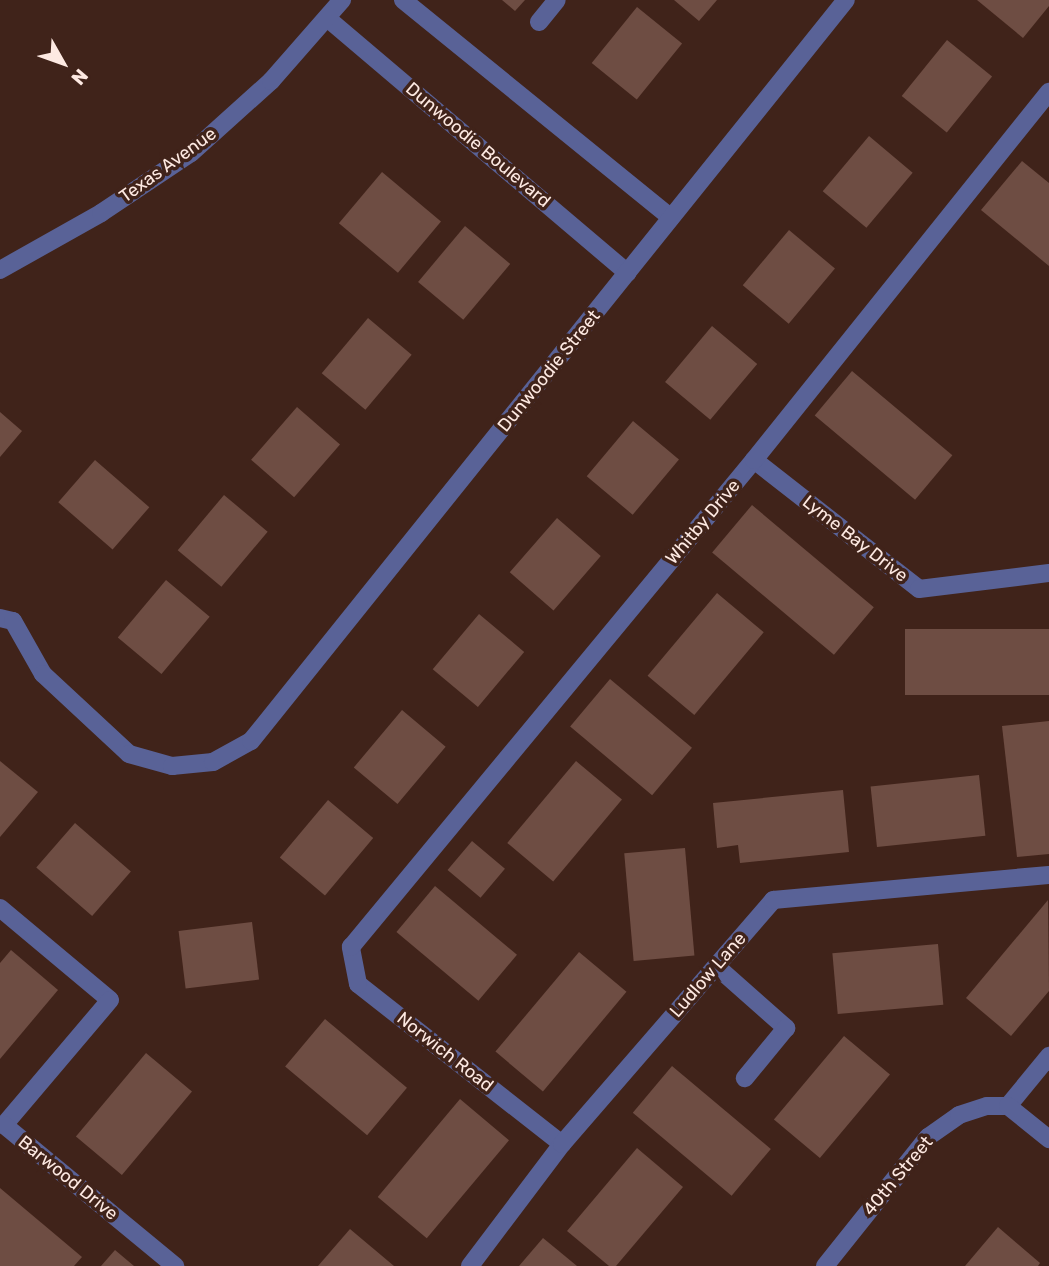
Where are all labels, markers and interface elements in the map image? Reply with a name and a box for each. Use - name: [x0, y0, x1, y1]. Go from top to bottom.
- north arrow: [28, 28, 98, 98]
- text: N: [66, 64, 93, 89]
- street label: Dunwoodie Boulevard: [401, 78, 555, 212]
- street label: Texas Avenue: [115, 123, 221, 207]
- street label: Dunwoodie Street: [493, 306, 605, 436]
- street label: Whitby Drive: [661, 475, 745, 569]
- street label: Lyme Bay Drive: [798, 491, 912, 587]
- street label: Ludlow Lane: [665, 928, 751, 1022]
- street label: Norwich Road: [392, 1008, 498, 1096]
- street label: Barwood Drive: [14, 1131, 122, 1225]
- street label: 40th Street: [859, 1132, 937, 1220]

